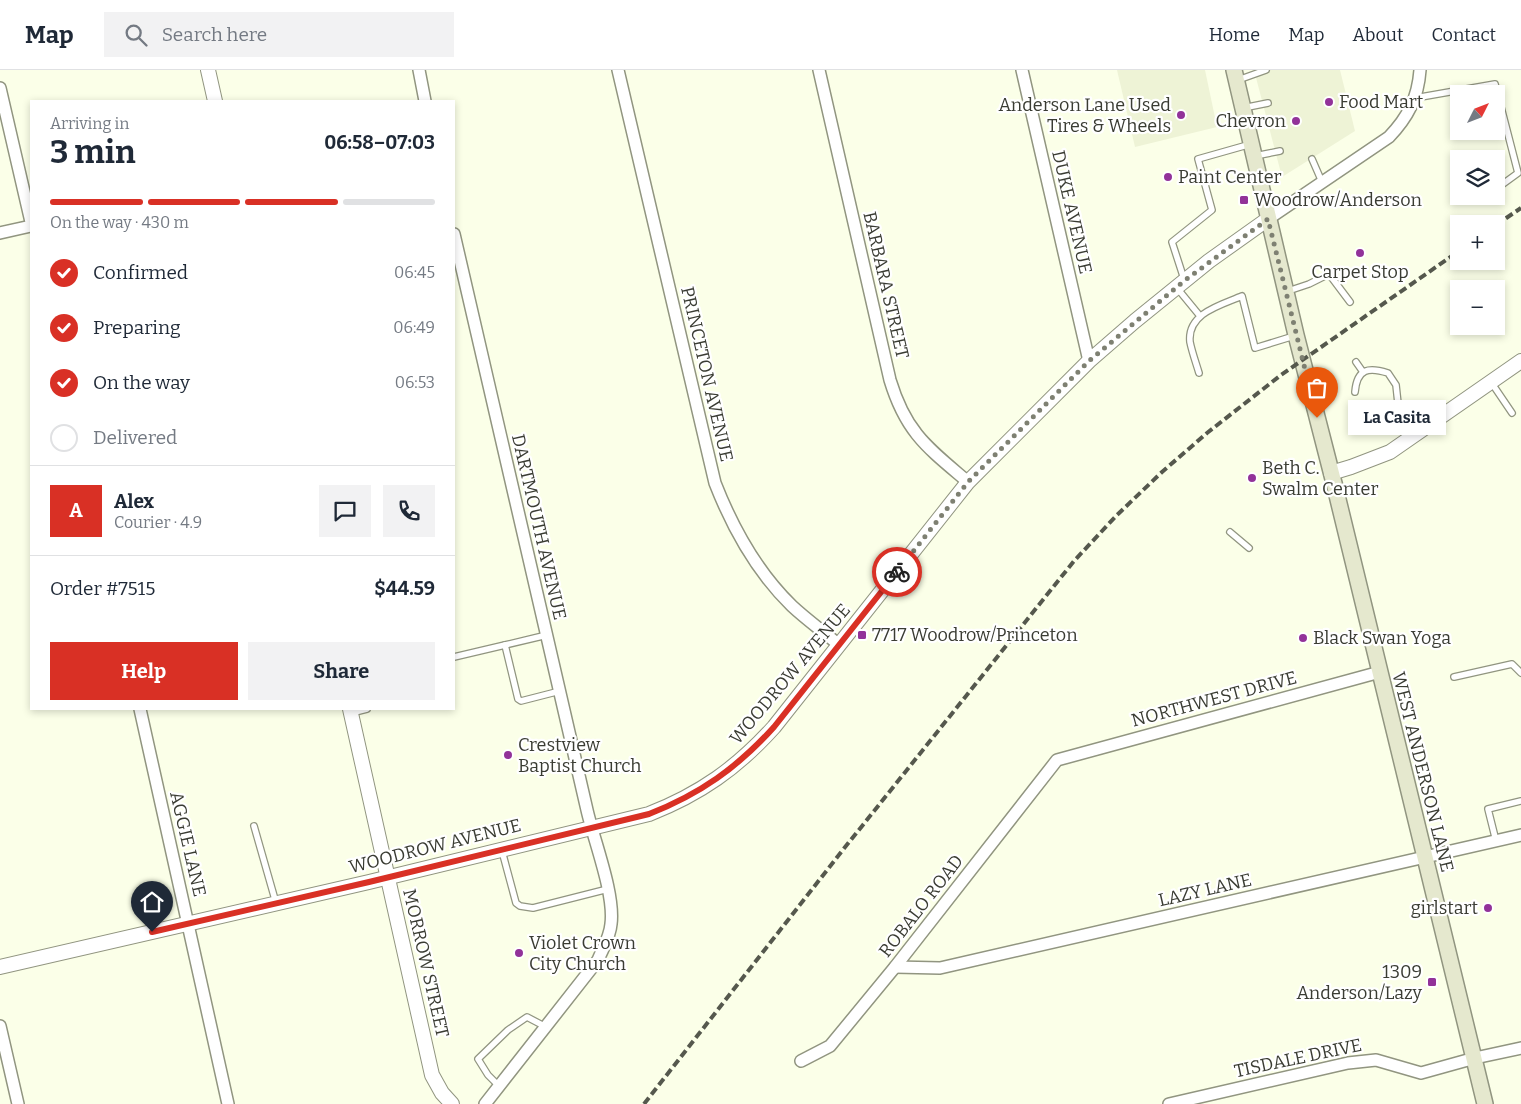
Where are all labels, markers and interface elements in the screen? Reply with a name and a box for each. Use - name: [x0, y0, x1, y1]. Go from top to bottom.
- search box: [104, 12, 454, 57]
- text: Map: [25, 21, 74, 49]
- icon: search: [122, 21, 150, 49]
- text: Search here: [162, 23, 267, 46]
- text: Home: [1209, 24, 1260, 46]
- text: Map: [1288, 24, 1324, 46]
- text: About: [1352, 24, 1403, 46]
- text: Contact: [1431, 24, 1496, 46]
- north arrow: [1450, 85, 1505, 140]
- map controls: [1450, 85, 1505, 335]
- place label: Food Mart: [1339, 91, 1424, 113]
- place label: Anderson Lane Used Tires & Wheels: [998, 94, 1171, 137]
- marker: Food Mart: [1323, 96, 1335, 108]
- marker: Anderson Lane Used Tires & Wheels: [1175, 109, 1187, 121]
- place label: Chevron: [1216, 110, 1287, 132]
- text: Arriving in: [50, 114, 129, 133]
- marker: Chevron: [1290, 115, 1302, 127]
- text: 06:58–07:03: [324, 131, 435, 154]
- text: 3 min: [50, 133, 136, 171]
- street label: DUKE AVENUE: [1047, 148, 1097, 276]
- button: layers: [1450, 150, 1505, 205]
- place label: Paint Center: [1178, 166, 1281, 188]
- marker: Paint Center: [1162, 171, 1174, 183]
- place label: Woodrow/Anderson: [1254, 189, 1422, 211]
- marker: Woodrow/Anderson: [1238, 194, 1250, 206]
- street label: BARBARA STREET: [858, 209, 914, 361]
- text: On the way · 430 m: [50, 213, 189, 232]
- button: +: [1450, 215, 1505, 270]
- marker: Carpet Stop: [1354, 247, 1366, 259]
- icon: check: [50, 259, 78, 287]
- text: Confirmed: [93, 261, 188, 284]
- place label: Carpet Stop: [1311, 261, 1409, 283]
- text: 06:45: [394, 263, 435, 282]
- button: −: [1450, 280, 1505, 335]
- street label: PRINCETON AVENUE: [676, 284, 738, 464]
- icon: check: [50, 314, 78, 342]
- text: Preparing: [93, 316, 181, 339]
- text: 06:49: [393, 318, 435, 337]
- pin: [1296, 367, 1338, 418]
- icon: check: [50, 369, 78, 397]
- text: On the way: [93, 371, 190, 394]
- text: 06:53: [395, 373, 435, 392]
- icon: bag: [1303, 374, 1331, 402]
- callout: La Casita: [1347, 400, 1444, 436]
- text: La Casita: [1363, 408, 1431, 427]
- text: Delivered: [93, 426, 177, 449]
- street label: DARTMOUTH AVENUE: [507, 432, 571, 622]
- place label: Beth C. Swalm Center: [1262, 457, 1378, 500]
- marker: Beth C. Swalm Center: [1246, 472, 1258, 484]
- button: chat: [319, 485, 371, 537]
- button: phone: [383, 485, 435, 537]
- text: Alex: [114, 490, 154, 513]
- text: A: [69, 499, 83, 522]
- text: Courier · 4.9: [114, 513, 202, 532]
- courier: [872, 547, 922, 597]
- icon: bike: [883, 558, 911, 586]
- text: Order #7515: [50, 577, 155, 600]
- text: $44.59: [374, 577, 435, 600]
- street label: WOODROW AVENUE: [725, 599, 855, 749]
- place label: 7717 Woodrow/Princeton: [872, 624, 1078, 646]
- place label: Black Swan Yoga: [1313, 627, 1451, 649]
- marker: 7717 Woodrow/Princeton: [856, 629, 868, 641]
- marker: Black Swan Yoga: [1297, 632, 1309, 644]
- button: Help: [50, 642, 238, 700]
- button: Share: [248, 642, 435, 700]
- street label: NORTHWEST DRIVE: [1129, 666, 1299, 732]
- street label: WEST ANDERSON LANE: [1387, 670, 1459, 874]
- place label: Crestview Baptist Church: [518, 734, 641, 777]
- marker: Crestview Baptist Church: [502, 749, 514, 761]
- street label: AGGIE LANE: [165, 789, 211, 899]
- street label: WOODROW AVENUE: [347, 814, 523, 878]
- street label: ROBALO ROAD: [874, 850, 968, 962]
- street label: LAZY LANE: [1156, 869, 1254, 911]
- pin: [131, 881, 173, 932]
- street label: MORROW STREET: [398, 887, 454, 1040]
- icon: home: [138, 888, 166, 916]
- place label: girlstart: [1411, 897, 1478, 919]
- marker: girlstart: [1482, 902, 1494, 914]
- place label: Violet Crown City Church: [529, 932, 636, 975]
- marker: Violet Crown City Church: [513, 947, 525, 959]
- place label: 1309 Anderson/Lazy: [1296, 961, 1422, 1004]
- marker: 1309 Anderson/Lazy: [1426, 976, 1438, 988]
- street label: TISDALE DRIVE: [1232, 1034, 1364, 1082]

